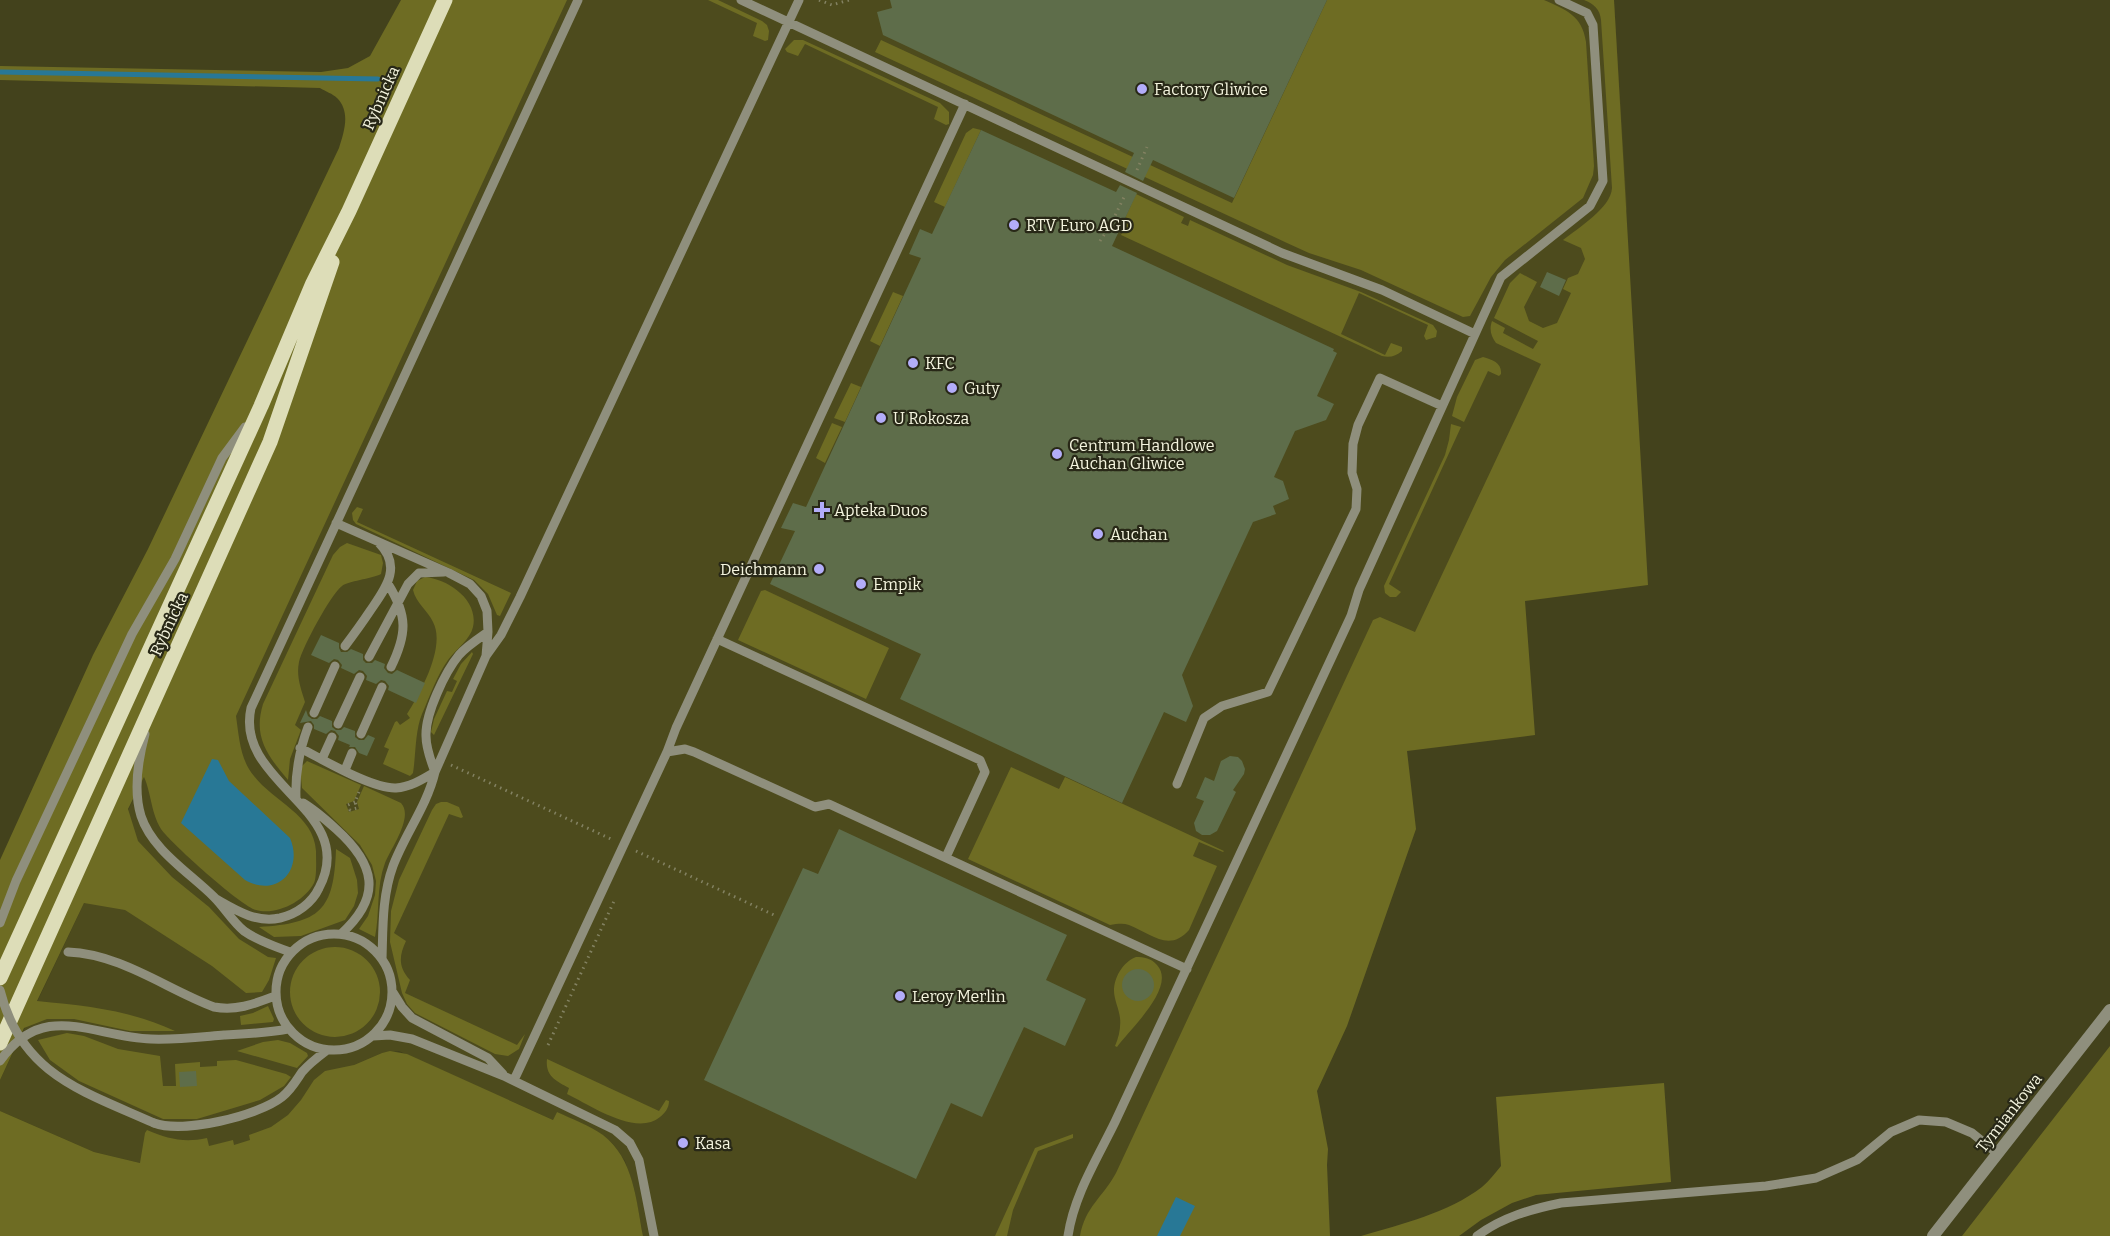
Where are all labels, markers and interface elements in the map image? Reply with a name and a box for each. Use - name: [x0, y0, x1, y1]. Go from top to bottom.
- street label: Rybnicka: [359, 63, 404, 133]
- place label: Factory Gliwice: [1154, 80, 1268, 99]
- marker: Factory Gliwice: [1135, 82, 1149, 96]
- place label: RTV Euro AGD: [1026, 216, 1132, 235]
- marker: RTV Euro AGD: [1007, 218, 1021, 232]
- place label: KFC: [925, 354, 955, 373]
- marker: KFC: [906, 356, 920, 370]
- place label: Guty: [964, 379, 1000, 398]
- marker: Guty: [945, 381, 959, 395]
- place label: U Rokosza: [893, 409, 970, 428]
- marker: U Rokosza: [874, 411, 888, 425]
- place label: Centrum Handlowe Auchan Gliwice: [1069, 436, 1215, 473]
- marker: Centrum Handlowe Auchan Gliwice: [1050, 447, 1064, 461]
- place label: Apteka Duos: [834, 501, 928, 520]
- marker: Apteka Duos: [815, 503, 829, 517]
- place label: Auchan: [1110, 525, 1168, 544]
- marker: Auchan: [1091, 527, 1105, 541]
- place label: Deichmann: [720, 560, 807, 579]
- marker: Deichmann: [812, 562, 826, 576]
- place label: Empik: [873, 575, 921, 594]
- marker: Empik: [854, 577, 868, 591]
- street label: Rybnicka: [146, 589, 192, 659]
- place label: Leroy Merlin: [912, 987, 1006, 1006]
- marker: Leroy Merlin: [893, 989, 907, 1003]
- street label: Tymiankowa: [1972, 1070, 2046, 1156]
- place label: Kasa: [695, 1134, 731, 1153]
- marker: Kasa: [676, 1136, 690, 1150]

